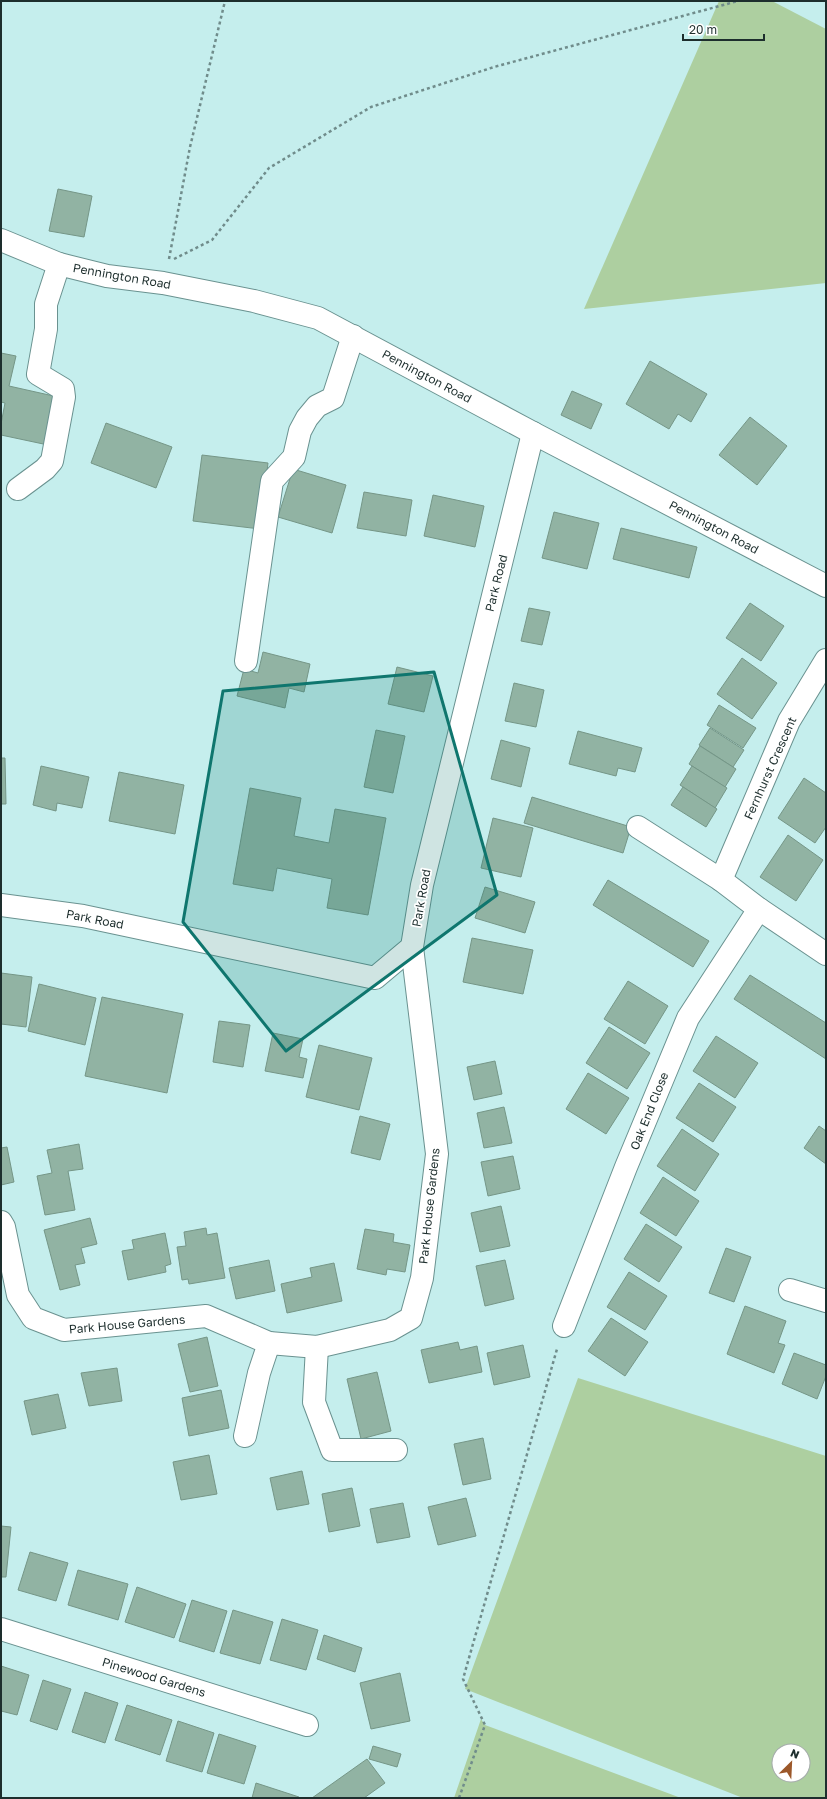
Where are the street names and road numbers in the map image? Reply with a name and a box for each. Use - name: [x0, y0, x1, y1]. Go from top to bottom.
- street label: Pennington Road: [72, 260, 172, 292]
- street label: Pennington Road: [380, 346, 474, 406]
- street label: Pennington Road: [667, 497, 761, 557]
- street label: Park Road: [482, 553, 510, 613]
- street label: Fernhurst Crescent: [741, 714, 800, 822]
- street label: Park Road: [409, 868, 433, 928]
- street label: Park Road: [65, 906, 125, 932]
- street label: Oak End Close: [627, 1070, 671, 1152]
- street label: Park House Gardens: [415, 1147, 443, 1265]
- street label: Park House Gardens: [68, 1311, 186, 1337]
- street label: Pinewood Gardens: [100, 1654, 208, 1700]

